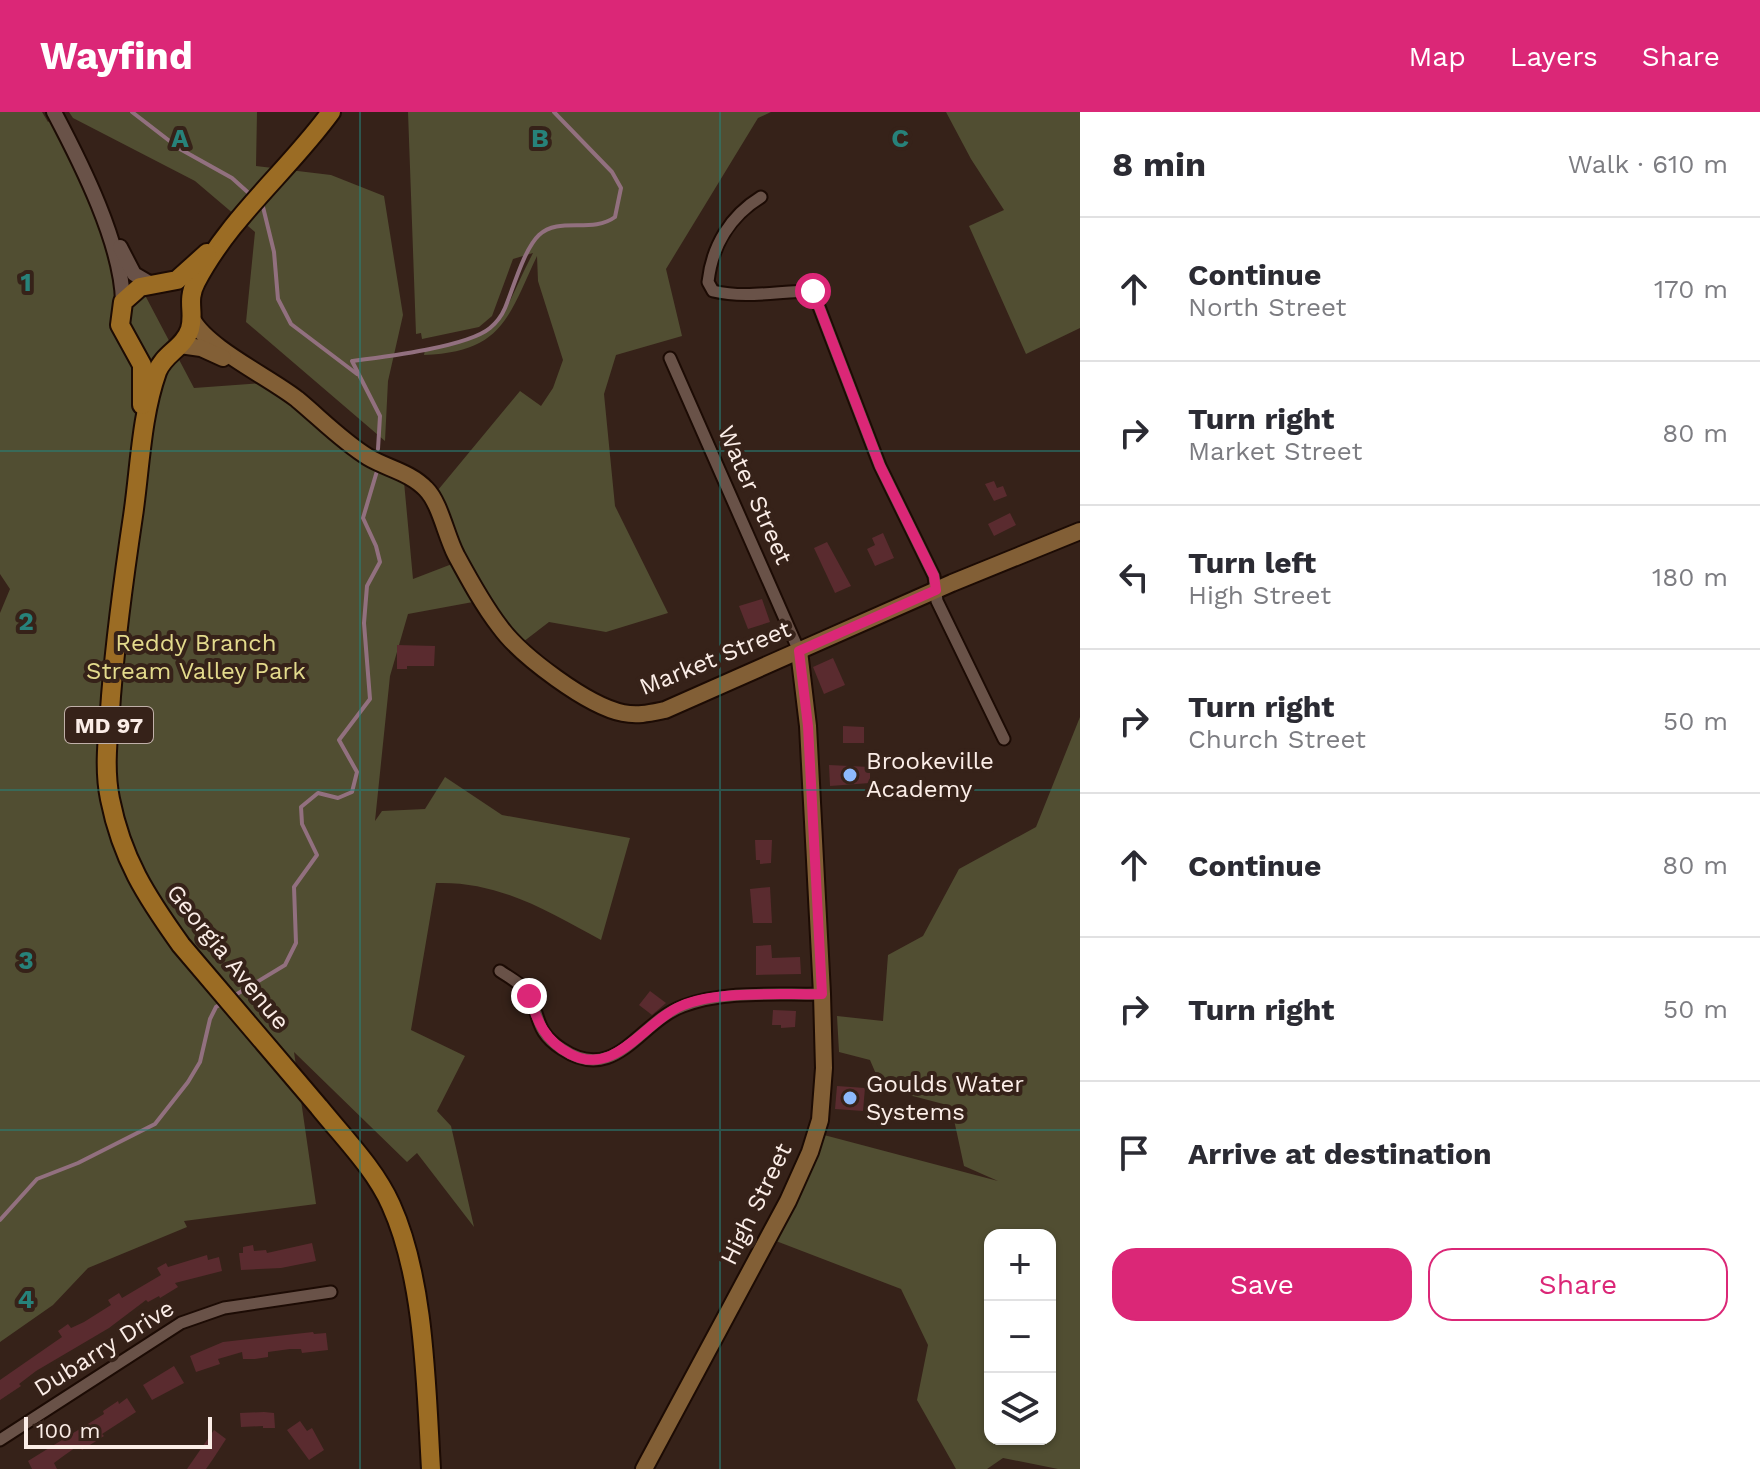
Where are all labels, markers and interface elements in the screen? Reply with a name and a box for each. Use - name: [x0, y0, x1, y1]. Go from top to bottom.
- text: Wayfind: [40, 34, 193, 78]
- text: Map: [1409, 40, 1466, 73]
- text: Layers: [1510, 40, 1598, 73]
- text: Share: [1642, 40, 1720, 73]
- text: A: [171, 123, 189, 153]
- text: B: [531, 123, 549, 153]
- text: C: [891, 123, 909, 153]
- text: 8 min: [1112, 144, 1206, 184]
- text: Walk · 610 m: [1568, 149, 1728, 179]
- text: Continue: [1188, 257, 1321, 292]
- text: 1: [20, 267, 32, 297]
- icon: ahead: [1112, 267, 1156, 311]
- route start: [795, 273, 831, 309]
- text: 170 m: [1654, 274, 1728, 304]
- text: North Street: [1188, 292, 1346, 322]
- text: Turn right: [1188, 401, 1334, 436]
- icon: right: [1112, 411, 1156, 455]
- text: 80 m: [1662, 418, 1728, 448]
- street label: Water Street: [712, 421, 798, 569]
- text: Market Street: [1188, 436, 1362, 466]
- text: Turn left: [1188, 545, 1316, 580]
- icon: left: [1112, 555, 1156, 599]
- text: 180 m: [1652, 562, 1728, 592]
- text: High Street: [1188, 580, 1331, 610]
- text: 2: [18, 606, 34, 636]
- street label: Market Street: [635, 615, 795, 701]
- park label: Reddy Branch Stream Valley Park: [86, 629, 306, 685]
- text: Turn right: [1188, 689, 1334, 724]
- icon: right: [1112, 699, 1156, 743]
- text: 50 m: [1663, 706, 1728, 736]
- road number: MD 97: [65, 707, 153, 743]
- text: Church Street: [1188, 724, 1366, 754]
- place label: Brookeville Academy: [866, 747, 994, 803]
- marker: Brookeville Academy: [841, 766, 859, 784]
- icon: ahead: [1112, 843, 1156, 887]
- text: Continue: [1188, 848, 1321, 883]
- text: 80 m: [1662, 850, 1728, 880]
- street label: Georgia Avenue: [161, 879, 295, 1035]
- text: 3: [18, 945, 34, 975]
- route end: [511, 978, 547, 1014]
- icon: right: [1112, 987, 1156, 1031]
- text: Turn right: [1188, 992, 1334, 1027]
- text: 50 m: [1663, 994, 1728, 1024]
- place label: Goulds Water Systems: [866, 1070, 1024, 1126]
- marker: Goulds Water Systems: [841, 1089, 859, 1107]
- icon: arrive: [1112, 1131, 1156, 1175]
- text: Arrive at destination: [1188, 1136, 1492, 1171]
- street label: High Street: [714, 1139, 798, 1269]
- map controls: [984, 1229, 1056, 1445]
- button: +: [984, 1229, 1056, 1301]
- button: Save: [1112, 1248, 1412, 1321]
- button: Share: [1428, 1248, 1728, 1321]
- text: 4: [18, 1284, 35, 1314]
- street label: Dubarry Drive: [29, 1294, 179, 1402]
- button: −: [984, 1301, 1056, 1373]
- button: layers: [984, 1373, 1056, 1445]
- scale bar: [24, 1413, 212, 1449]
- text: 100 m: [36, 1418, 100, 1443]

